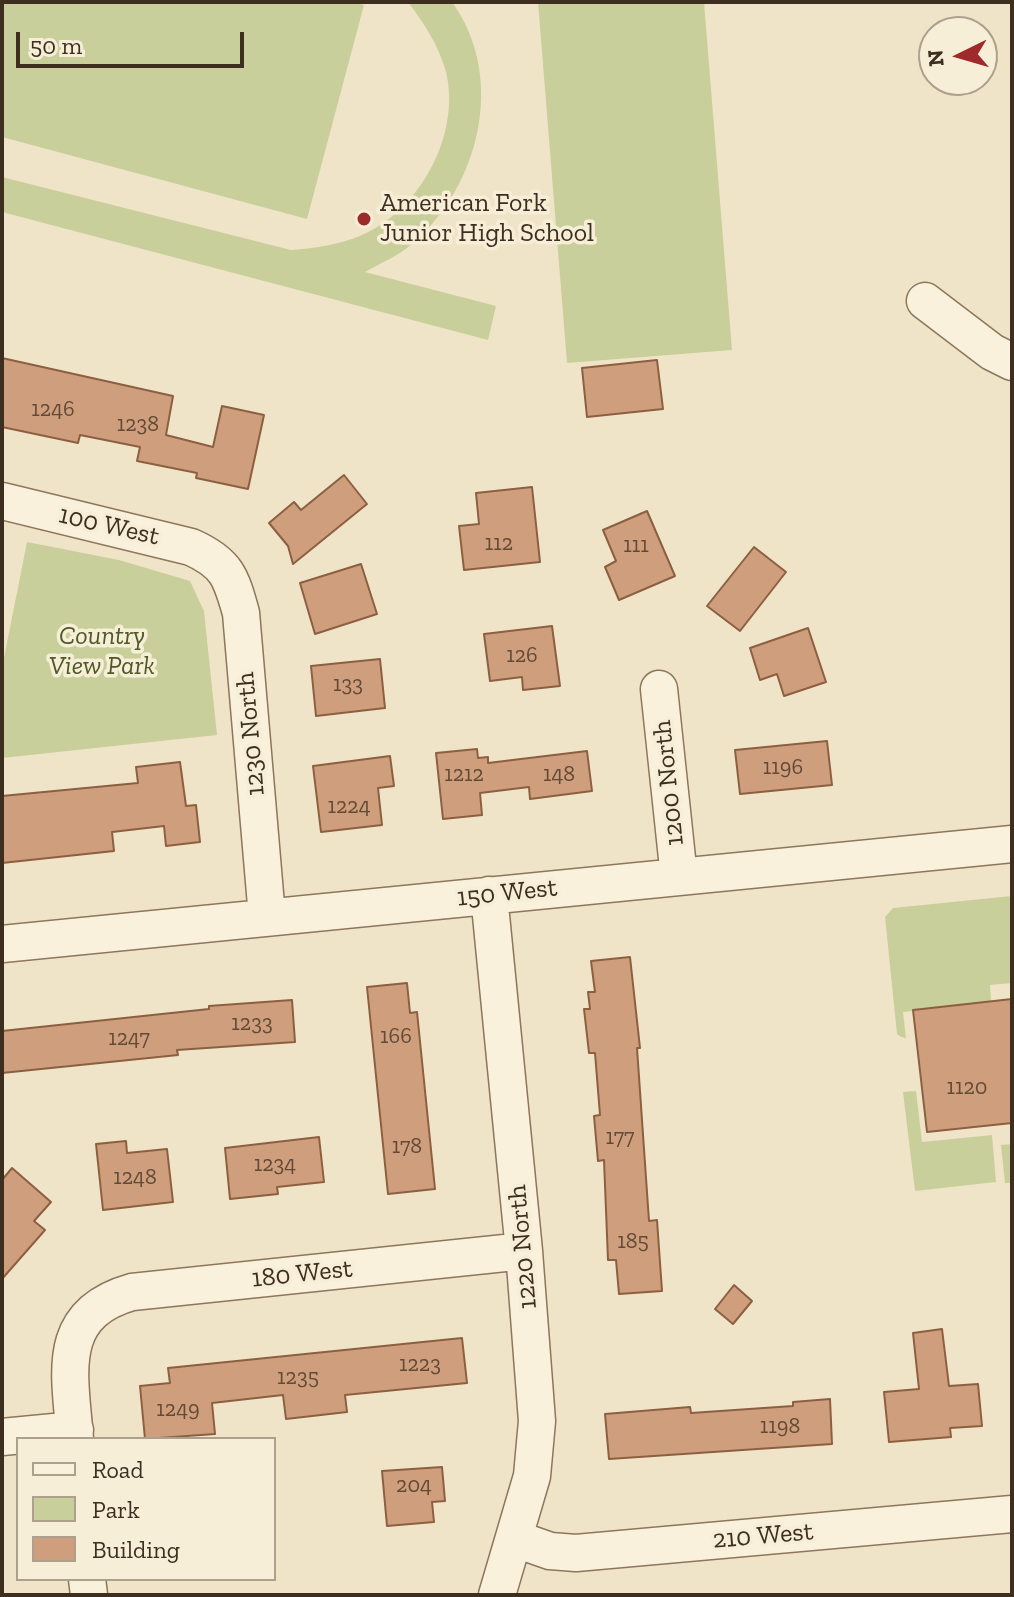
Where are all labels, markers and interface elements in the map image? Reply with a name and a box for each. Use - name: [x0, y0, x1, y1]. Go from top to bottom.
- scale bar: [20, 16, 248, 66]
- north arrow: [918, 16, 998, 96]
- text: 50 m: [30, 31, 82, 60]
- text: N: [921, 48, 950, 67]
- place label: American Fork Junior High School: [380, 188, 594, 250]
- marker: American Fork Junior High School: [355, 210, 373, 228]
- house number: 1246: [31, 397, 75, 423]
- house number: 1238: [117, 412, 159, 438]
- street label: 100 West: [56, 499, 162, 553]
- house number: 112: [485, 531, 513, 557]
- house number: 111: [623, 533, 649, 559]
- park label: Country View Park: [49, 621, 155, 682]
- house number: 126: [506, 643, 538, 669]
- street label: 1230 North: [230, 671, 272, 797]
- house number: 133: [333, 672, 363, 698]
- street label: 1200 North: [647, 719, 691, 847]
- house number: 1196: [763, 755, 803, 781]
- house number: 1212: [444, 762, 484, 788]
- house number: 148: [543, 762, 575, 788]
- house number: 1224: [328, 794, 370, 820]
- street label: 150 West: [455, 872, 559, 914]
- house number: 1233: [231, 1011, 273, 1037]
- house number: 166: [380, 1024, 412, 1050]
- house number: 1247: [108, 1026, 150, 1052]
- house number: 1120: [947, 1075, 987, 1101]
- house number: 177: [606, 1125, 634, 1151]
- house number: 178: [392, 1134, 422, 1160]
- house number: 1234: [254, 1152, 296, 1178]
- house number: 1248: [113, 1165, 157, 1191]
- street label: 1220 North: [502, 1184, 544, 1310]
- house number: 185: [617, 1229, 649, 1255]
- street label: 180 West: [250, 1253, 354, 1295]
- house number: 1223: [399, 1352, 441, 1378]
- house number: 1235: [277, 1365, 319, 1391]
- house number: 1249: [156, 1397, 200, 1423]
- house number: 1198: [760, 1414, 800, 1440]
- legend: [16, 1437, 276, 1581]
- text: Road: [92, 1455, 144, 1484]
- house number: 204: [396, 1473, 432, 1499]
- text: Park: [92, 1495, 140, 1524]
- street label: 210 West: [712, 1516, 814, 1556]
- text: Building: [92, 1535, 180, 1564]

